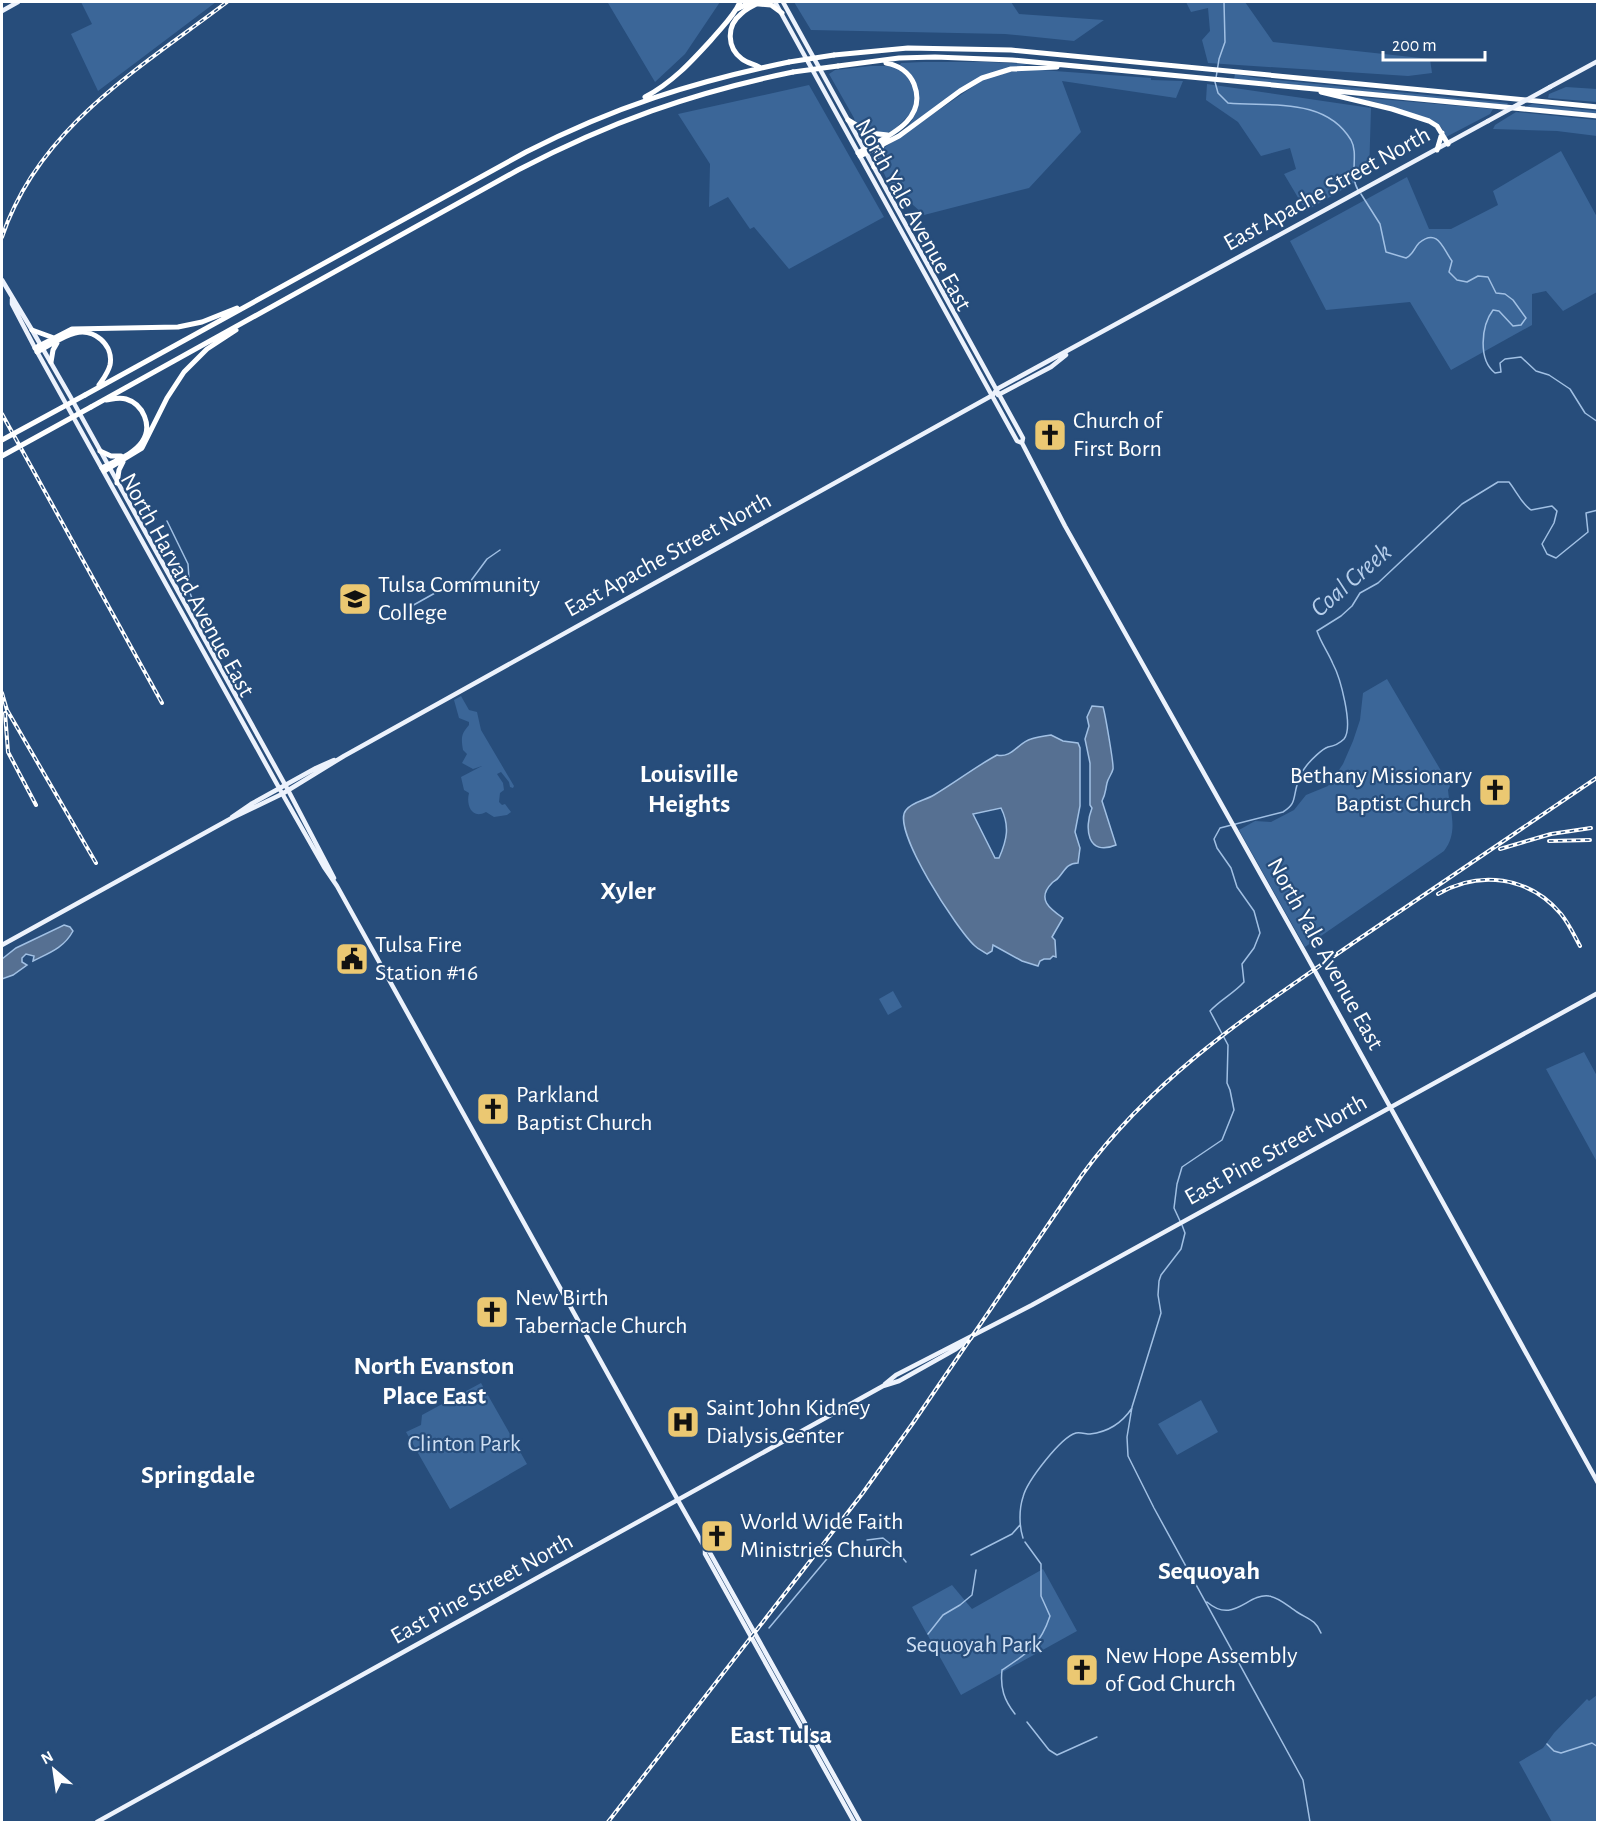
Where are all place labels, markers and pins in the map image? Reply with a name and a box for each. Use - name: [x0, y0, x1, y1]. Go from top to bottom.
- place label: Church of First Born: [1073, 409, 1164, 461]
- church icon: Church of First Born: [1032, 417, 1068, 453]
- place label: Tulsa Community College: [378, 573, 540, 625]
- school or university icon: Tulsa Community College: [337, 581, 373, 617]
- place label: Bethany Missionary Baptist Church: [1290, 764, 1472, 816]
- church icon: Bethany Missionary Baptist Church: [1477, 772, 1513, 808]
- place label: Tulsa Fire Station #16: [375, 933, 478, 985]
- public building icon: Tulsa Fire Station #16: [334, 941, 370, 977]
- place label: Parkland Baptist Church: [516, 1083, 653, 1135]
- church icon: Parkland Baptist Church: [475, 1091, 511, 1127]
- place label: New Birth Tabernacle Church: [515, 1286, 687, 1338]
- church icon: New Birth Tabernacle Church: [474, 1294, 510, 1330]
- place label: Saint John Kidney Dialysis Center: [706, 1396, 870, 1448]
- hospital icon: Saint John Kidney Dialysis Center: [665, 1404, 701, 1440]
- place label: World Wide Faith Ministries Church: [740, 1510, 903, 1562]
- church icon: World Wide Faith Ministries Church: [699, 1518, 735, 1554]
- place label: New Hope Assembly of God Church: [1105, 1644, 1297, 1696]
- church icon: New Hope Assembly of God Church: [1064, 1652, 1100, 1688]

